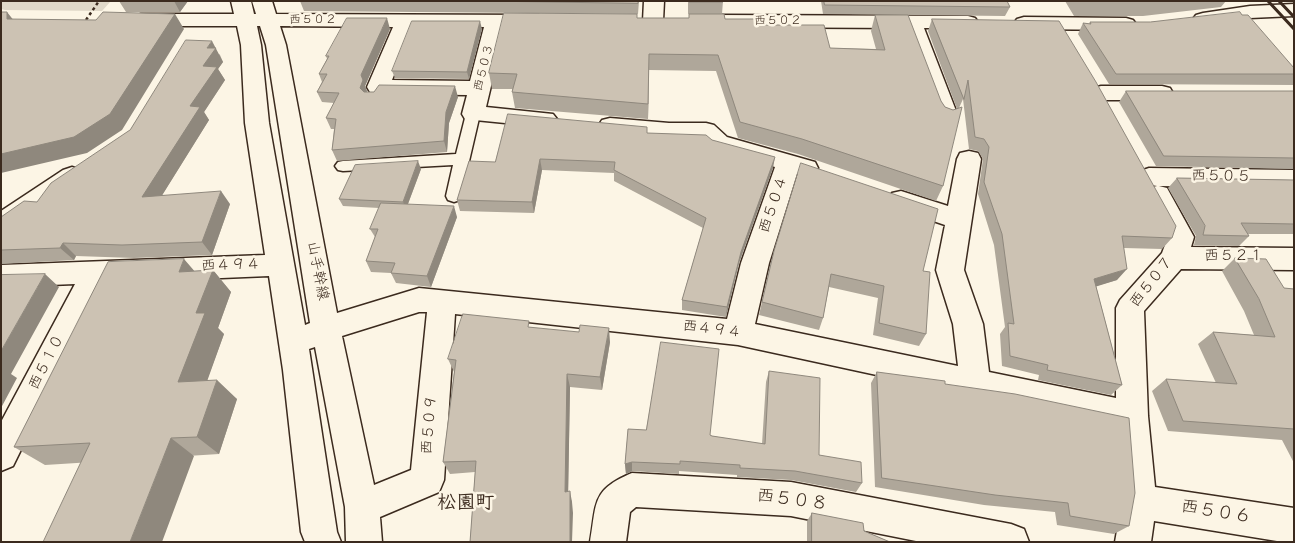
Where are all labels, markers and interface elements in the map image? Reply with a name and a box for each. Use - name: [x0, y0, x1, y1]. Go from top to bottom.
- street label: 西５０２: [289, 14, 337, 28]
- street label: 西５０２: [754, 15, 802, 29]
- street label: 西５０３: [472, 43, 498, 93]
- street label: 西５０５: [1191, 168, 1251, 188]
- street label: 西５０４: [757, 174, 793, 236]
- street label: 山手幹線: [301, 240, 331, 302]
- street label: 西５２１: [1204, 249, 1264, 267]
- street label: 西５０７: [1127, 254, 1179, 312]
- street label: 西４９４: [201, 257, 261, 277]
- street label: 西４９４: [681, 318, 743, 344]
- street label: 西５１０: [26, 332, 70, 394]
- street label: 西５０９: [419, 394, 443, 456]
- street label: 西５０８: [755, 487, 829, 517]
- district label: 松園町: [438, 494, 494, 516]
- street label: 西５０６: [1179, 498, 1253, 530]

